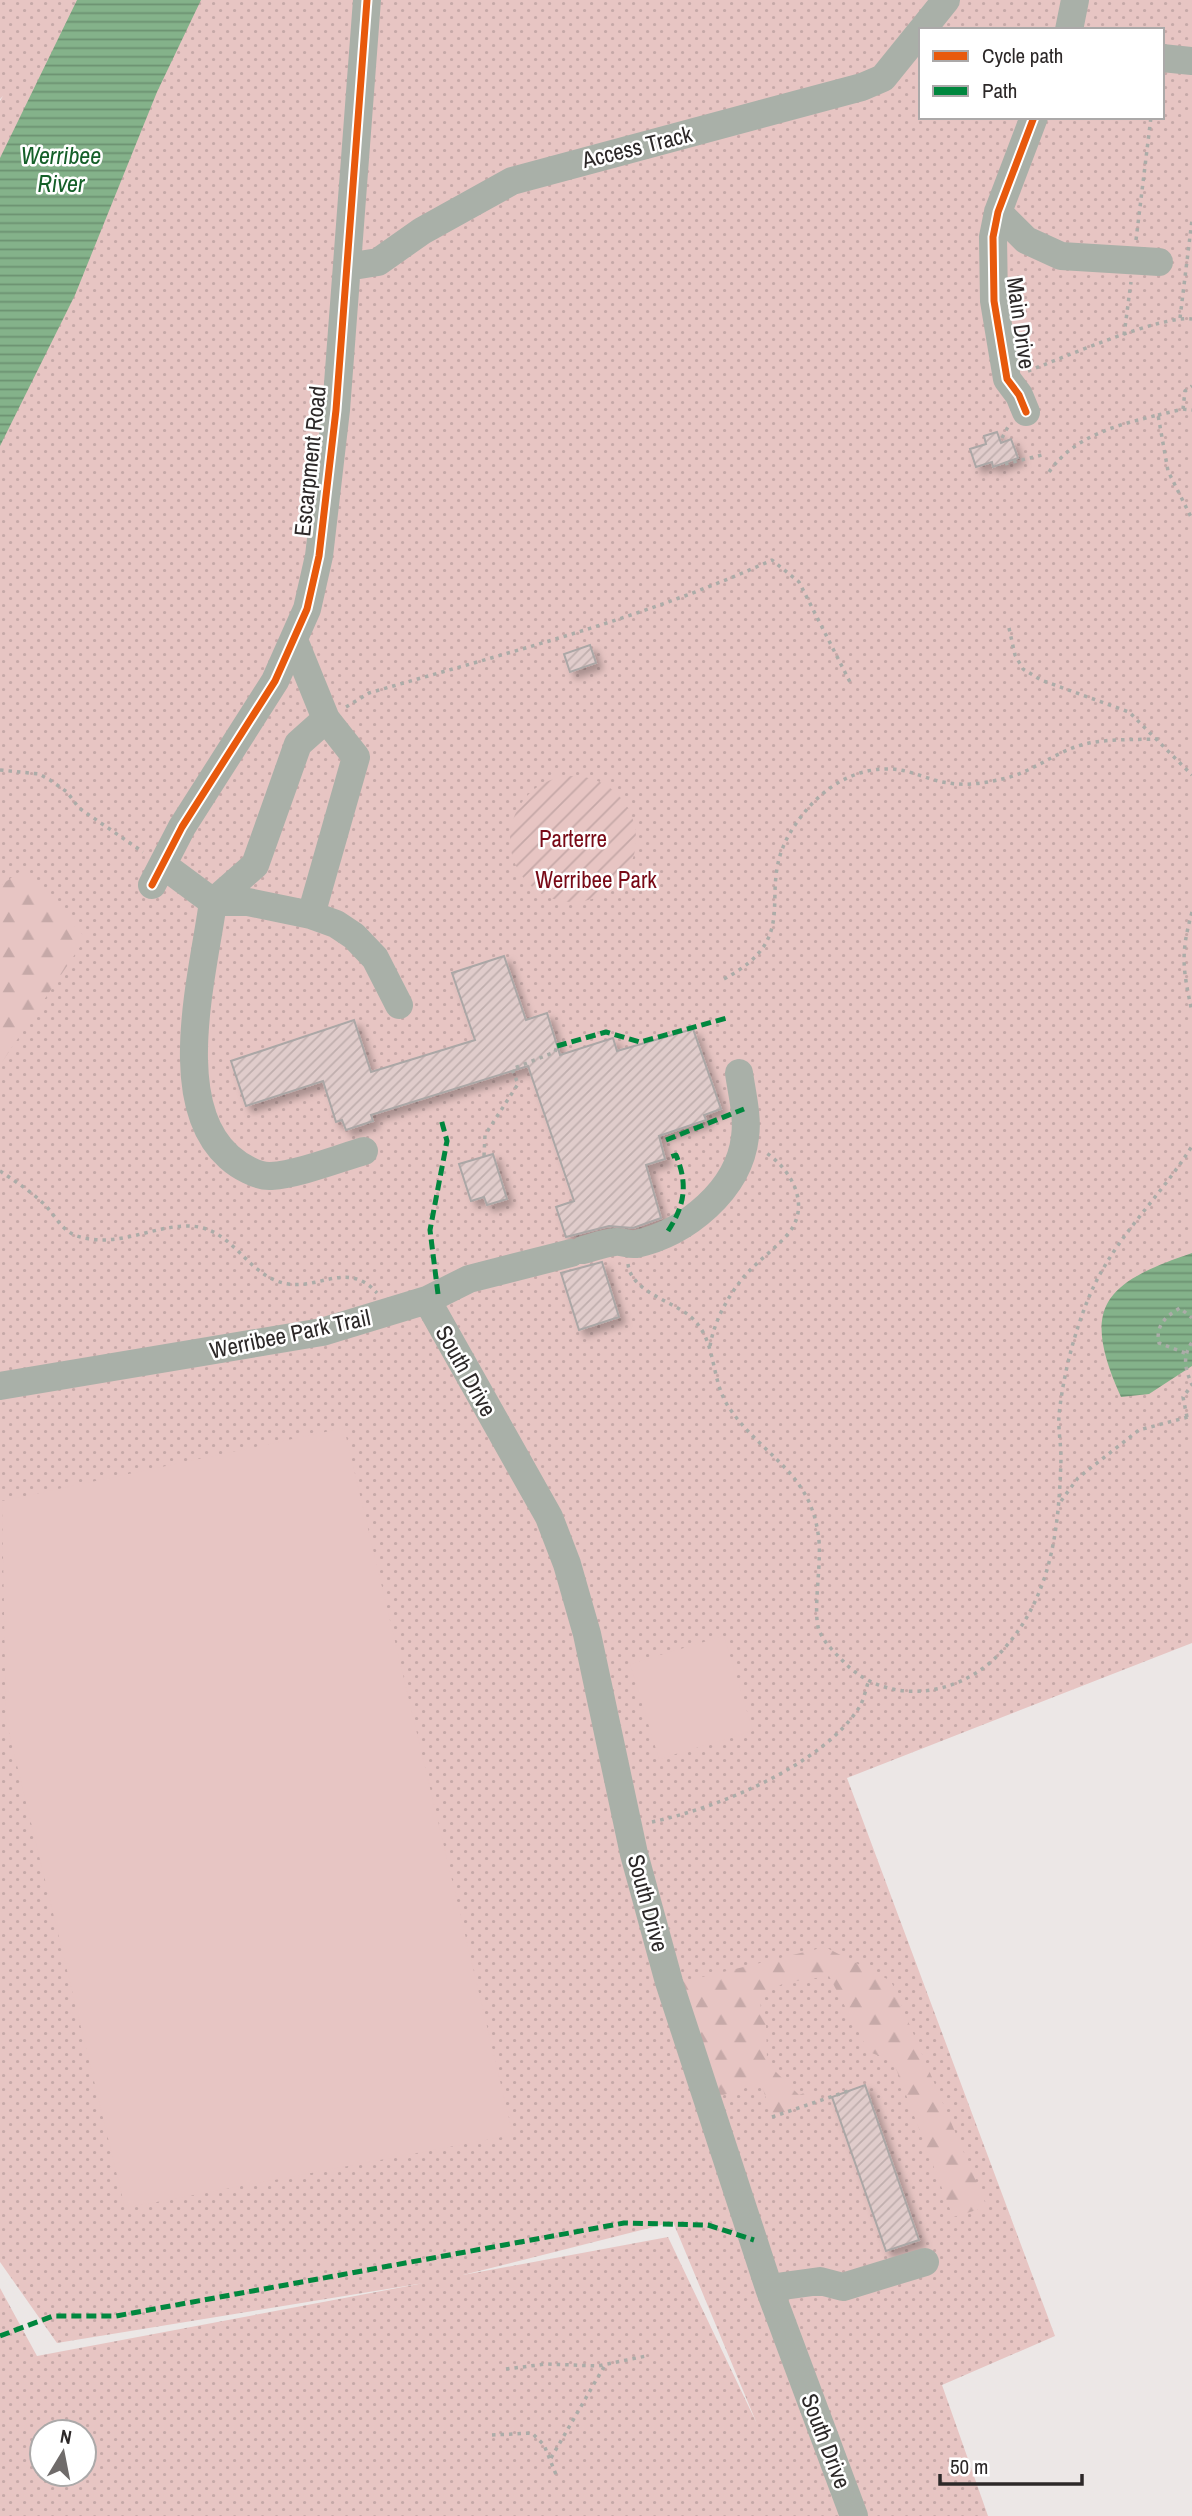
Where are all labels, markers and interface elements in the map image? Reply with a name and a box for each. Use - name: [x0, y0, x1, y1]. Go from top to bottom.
- legend: [919, 28, 1164, 119]
- text: Cycle path: [982, 41, 1063, 70]
- text: Path: [982, 76, 1017, 105]
- street label: Access Track: [578, 118, 696, 175]
- water label: Werribee River: [21, 139, 101, 199]
- street label: Main Drive: [1000, 275, 1043, 371]
- street label: Escarpment Road: [286, 384, 333, 538]
- park label: Parterre: [539, 823, 607, 854]
- park label: Werribee Park: [535, 864, 657, 895]
- street label: Werribee Park Trail: [207, 1301, 373, 1366]
- street label: South Drive: [429, 1320, 504, 1422]
- street label: South Drive: [621, 1851, 676, 1955]
- street label: South Drive: [794, 2389, 859, 2493]
- north arrow: [28, 2418, 98, 2488]
- text: N: [58, 2422, 74, 2450]
- scale bar: [940, 2442, 1082, 2486]
- text: 50 m: [950, 2452, 988, 2481]

